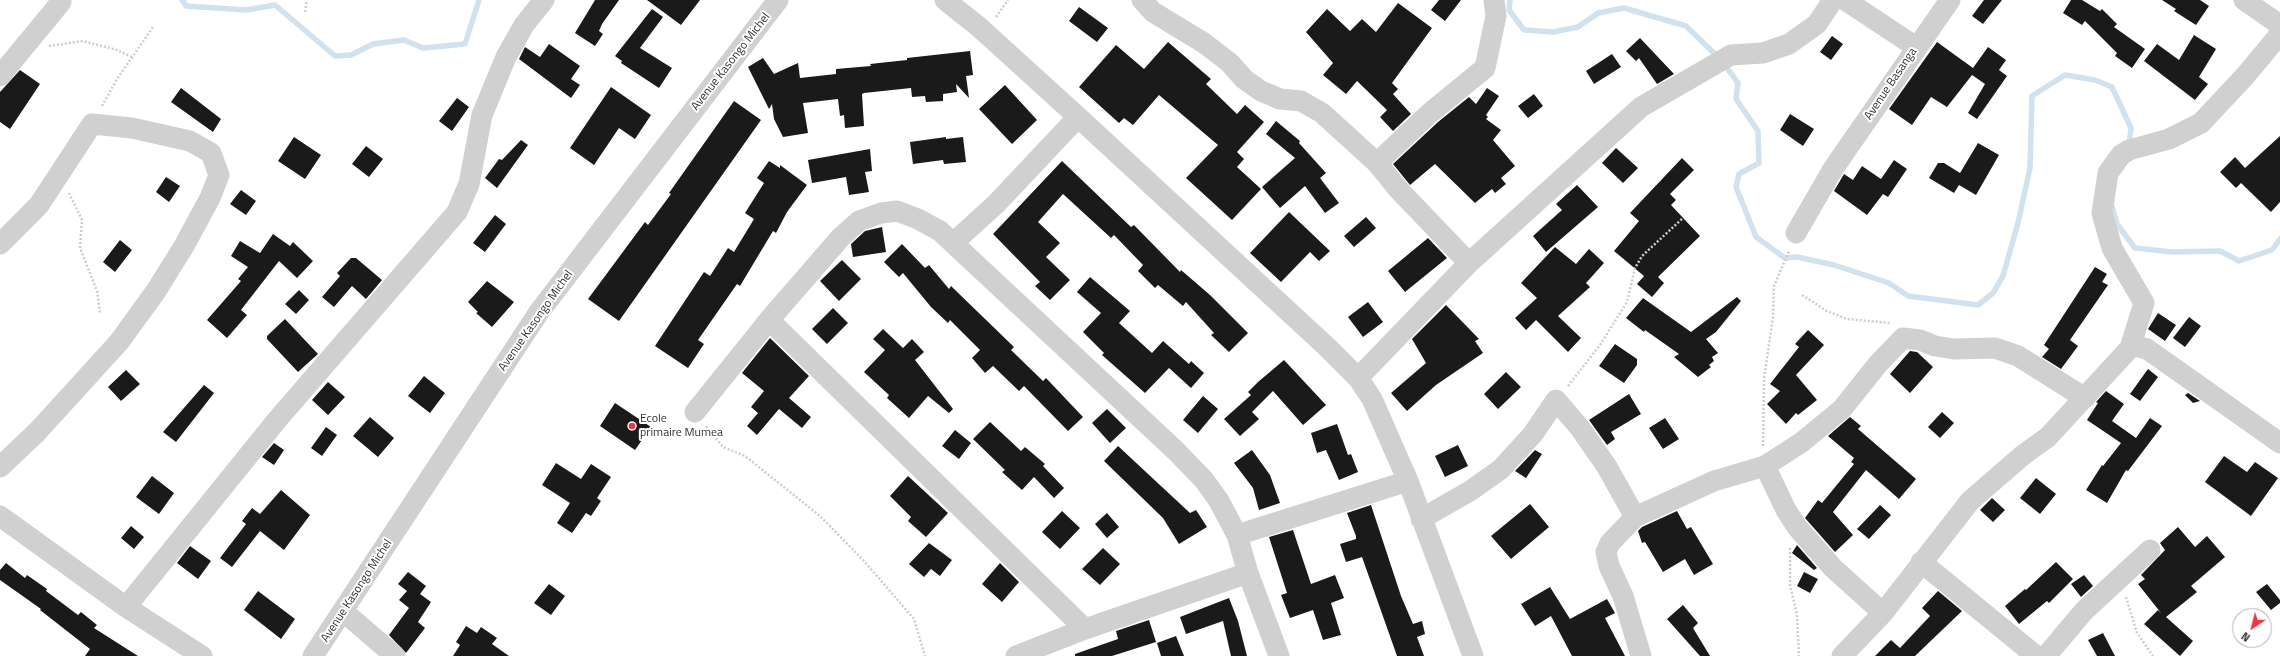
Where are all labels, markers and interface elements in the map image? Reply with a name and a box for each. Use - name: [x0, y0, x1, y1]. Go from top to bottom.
- street label: Avenue Kasongo Michel: [688, 10, 774, 114]
- street label: Avenue Basanga: [1862, 45, 1920, 123]
- street label: Avenue Kasongo Michel: [496, 268, 576, 374]
- place label: Ecole primaire Mumea: [640, 412, 723, 440]
- marker: Ecole primaire Mumea: [627, 421, 637, 431]
- street label: Avenue Kasongo Michel: [318, 537, 396, 645]
- north arrow: [2232, 608, 2272, 648]
- text: N: [2238, 628, 2253, 646]

